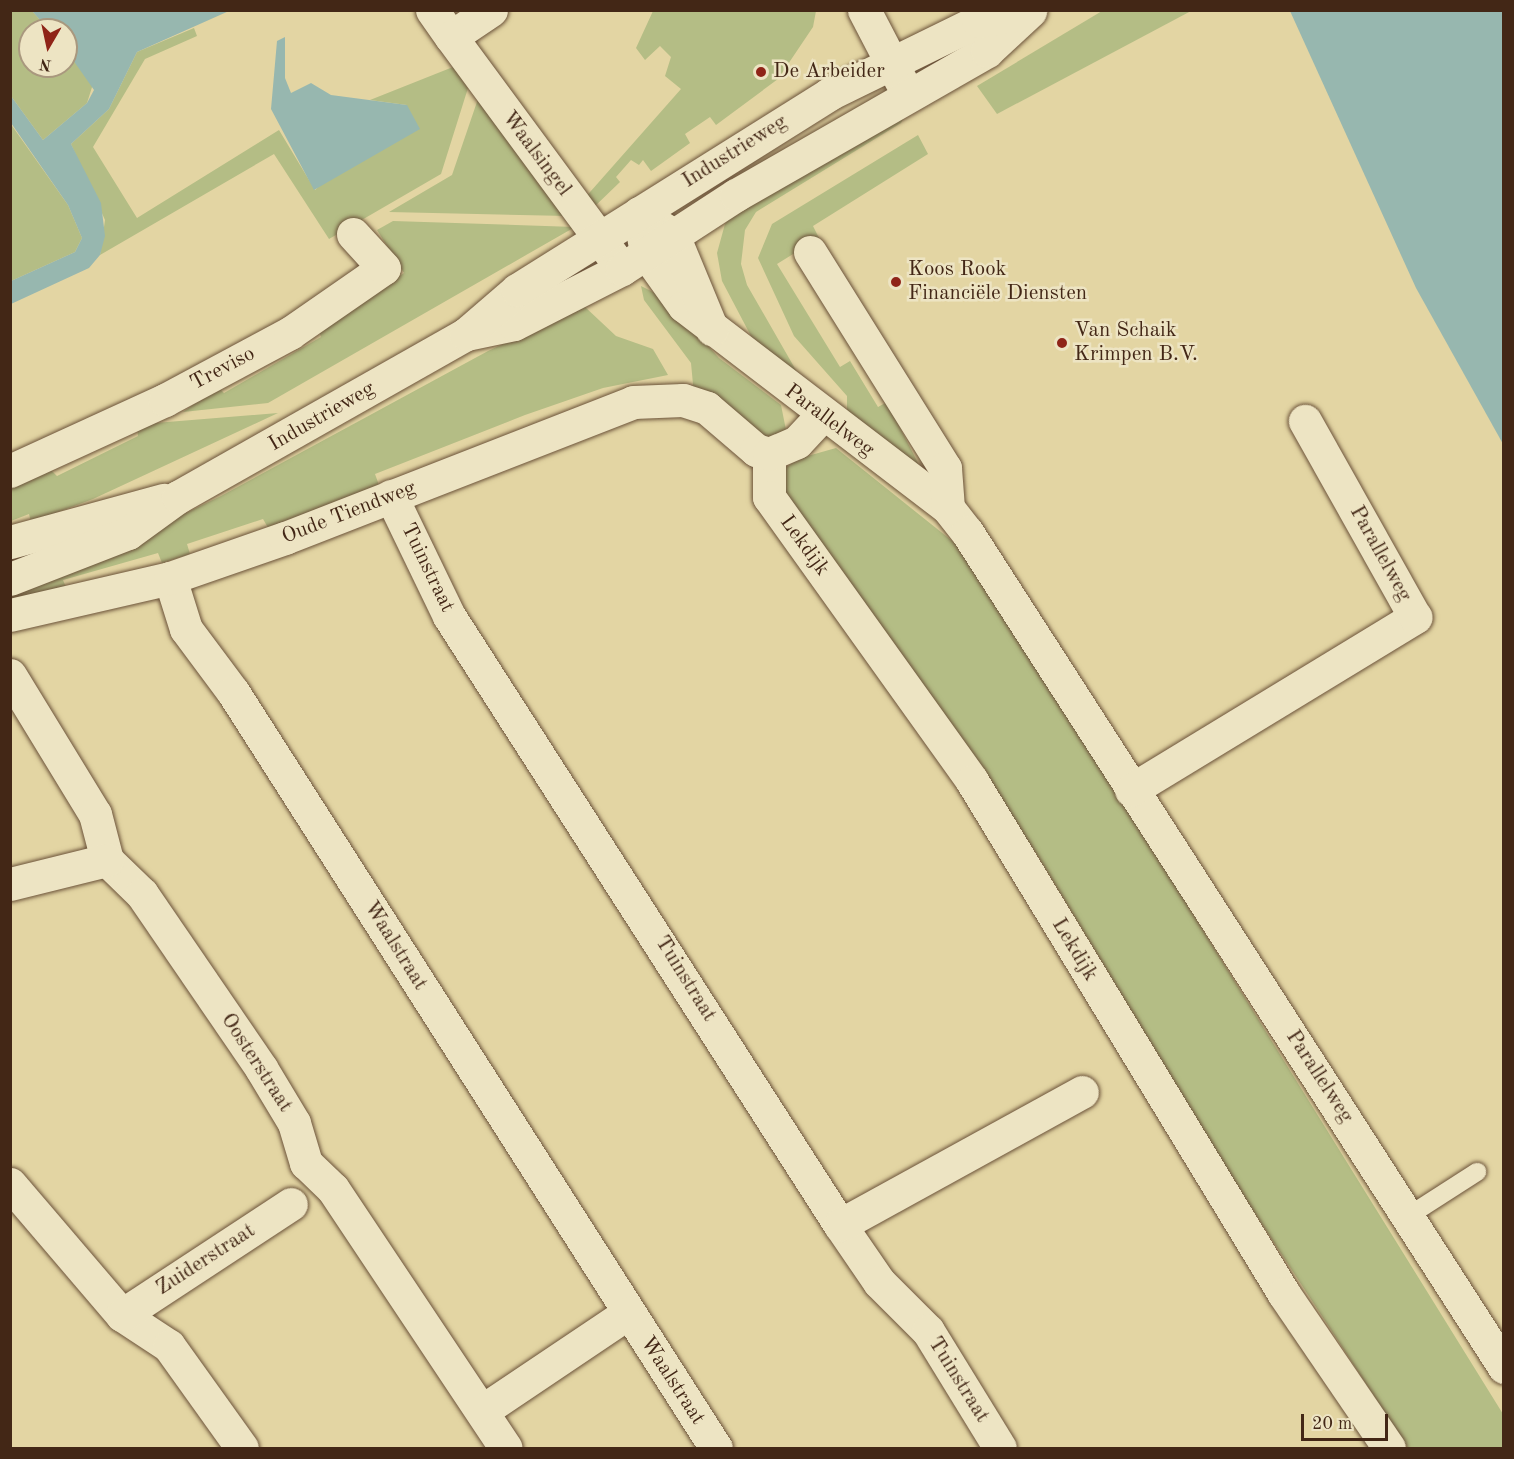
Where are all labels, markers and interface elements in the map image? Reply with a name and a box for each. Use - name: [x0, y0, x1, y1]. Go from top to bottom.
- north arrow: [18, 18, 78, 78]
- text: N: [38, 55, 53, 73]
- place label: De Arbeider: [773, 59, 885, 85]
- marker: De Arbeider: [754, 65, 768, 79]
- street label: Waalsingel: [496, 107, 576, 201]
- street label: Industrieweg: [678, 110, 792, 194]
- place label: Koos Rook Financiële Diensten: [908, 257, 1087, 307]
- marker: Koos Rook Financiële Diensten: [889, 275, 903, 289]
- place label: Van Schaik Krimpen B.V.: [1074, 318, 1198, 368]
- marker: Van Schaik Krimpen B.V.: [1055, 336, 1069, 350]
- street label: Treviso: [186, 342, 260, 396]
- street label: Industrieweg: [264, 376, 380, 458]
- street label: Parallelweg: [779, 379, 879, 463]
- street label: Oude Tiendweg: [279, 476, 419, 550]
- street label: Parallelweg: [1343, 502, 1417, 606]
- street label: Lekdijk: [774, 511, 834, 581]
- street label: Tuinstraat: [395, 519, 459, 617]
- street label: Waalstraat: [358, 897, 432, 995]
- street label: Lekdijk: [1045, 914, 1103, 986]
- street label: Tuinstraat: [649, 931, 721, 1027]
- street label: Oosterstraat: [215, 1009, 297, 1117]
- street label: Parallelweg: [1280, 1026, 1358, 1128]
- street label: Zuiderstraat: [152, 1219, 260, 1301]
- street label: Waalstraat: [634, 1332, 710, 1430]
- street label: Tuinstraat: [922, 1332, 994, 1428]
- scale bar: [1304, 1402, 1391, 1440]
- text: 20 m: [1312, 1415, 1352, 1433]

